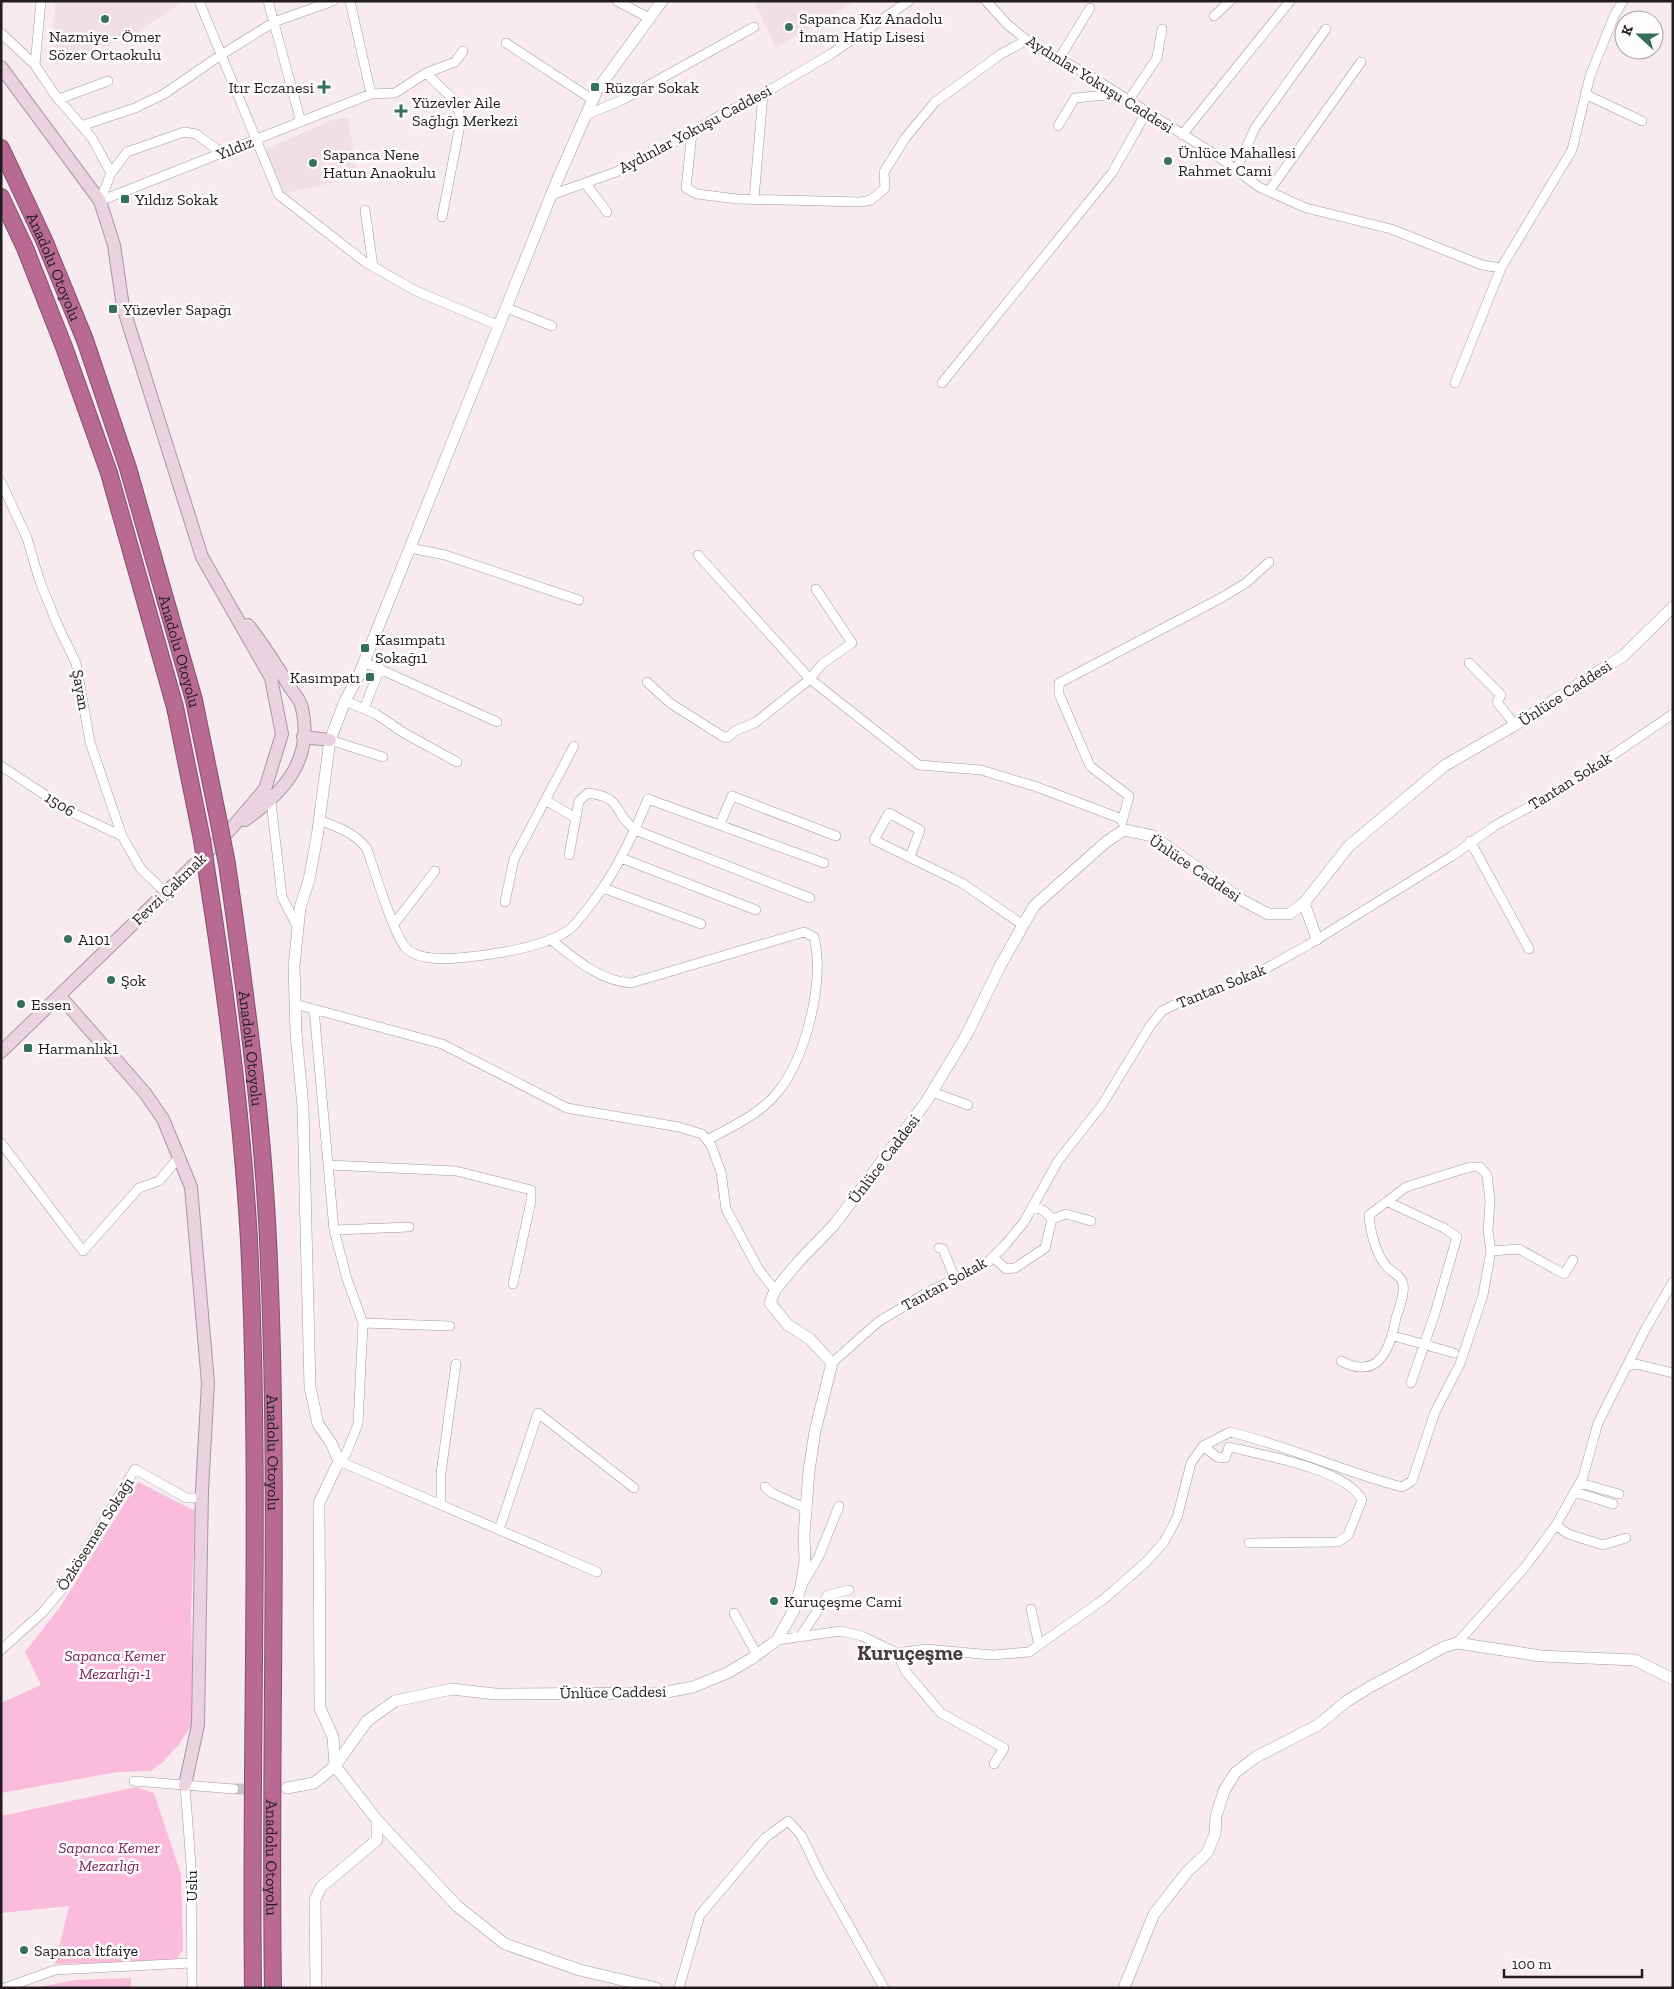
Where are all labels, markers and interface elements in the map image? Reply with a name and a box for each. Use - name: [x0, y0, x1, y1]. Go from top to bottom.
- place label: Sapanca Kız Anadolu İmam Hatip Lisesi: [799, 9, 943, 46]
- north arrow: [1614, 10, 1664, 60]
- marker: Nazmiye - Ömer Sözer Ortaokulu: [99, 13, 111, 25]
- marker: Sapanca Kız Anadolu İmam Hatip Lisesi: [783, 21, 795, 33]
- text: K: [1618, 23, 1637, 38]
- place label: Nazmiye - Ömer Sözer Ortaokulu: [49, 27, 162, 64]
- street label: Aydınlar Yokuşu Caddesi: [1023, 31, 1178, 137]
- place label: Itır Eczanesi: [228, 78, 315, 97]
- place label: Rüzgar Sokak: [605, 78, 700, 97]
- street label: Aydınlar Yokuşu Caddesi: [616, 80, 775, 177]
- marker: Itır Eczanesi: [318, 81, 330, 93]
- marker: Rüzgar Sokak: [589, 81, 601, 93]
- place label: Yüzevler Aile Sağlığı Merkezi: [411, 93, 519, 130]
- marker: Yüzevler Aile Sağlığı Merkezi: [394, 104, 408, 118]
- street label: Yıldız: [213, 132, 256, 164]
- place label: Ünlüce Mahallesi Rahmet Cami: [1178, 143, 1296, 180]
- place label: Sapanca Nene Hatun Anaokulu: [323, 145, 436, 182]
- marker: Ünlüce Mahallesi Rahmet Cami: [1162, 155, 1174, 167]
- marker: Sapanca Nene Hatun Anaokulu: [307, 157, 319, 169]
- place label: Yıldız Sokak: [134, 190, 219, 209]
- marker: Yıldız Sokak: [119, 193, 131, 205]
- street label: Anadolu Otoyolu: [23, 209, 86, 324]
- place label: Yüzevler Sapağı: [122, 300, 232, 319]
- marker: Yüzevler Sapağı: [107, 303, 119, 315]
- street label: Anadolu Otoyolu: [155, 593, 205, 709]
- place label: Kasımpatı Sokağı1: [375, 630, 446, 667]
- marker: Kasımpatı Sokağı1: [359, 642, 371, 654]
- street label: Ünlüce Caddesi: [1515, 656, 1615, 730]
- street label: Şayan: [68, 668, 94, 713]
- place label: Kasımpatı: [290, 668, 361, 687]
- marker: Kasımpatı: [364, 671, 376, 683]
- street label: Tantan Sokak: [1525, 748, 1615, 814]
- street label: 1506: [41, 787, 79, 821]
- street label: Ünlüce Caddesi: [1145, 830, 1245, 906]
- street label: Fevzi Çakmak: [128, 848, 211, 929]
- place label: A101: [78, 930, 110, 949]
- marker: A101: [62, 933, 74, 945]
- street label: Tantan Sokak: [1174, 959, 1269, 1012]
- place label: Şok: [121, 971, 147, 990]
- marker: Şok: [105, 974, 117, 986]
- street label: Anadolu Otoyolu: [235, 989, 267, 1107]
- place label: Essen: [31, 995, 72, 1014]
- marker: Essen: [15, 998, 27, 1010]
- place label: Harmanlık1: [38, 1039, 118, 1058]
- marker: Harmanlık1: [22, 1042, 34, 1054]
- street label: Ünlüce Caddesi: [844, 1110, 924, 1207]
- street label: Tantan Sokak: [898, 1253, 990, 1315]
- street label: Anadolu Otoyolu: [263, 1394, 283, 1511]
- street label: Özkösemen Sokağı: [52, 1473, 138, 1594]
- place label: Kuruçeşme Cami: [784, 1592, 903, 1611]
- marker: Kuruçeşme Cami: [768, 1595, 780, 1607]
- district label: Kuruçeşme: [857, 1640, 963, 1665]
- park label: Sapanca Kemer Mezarlığı-1: [64, 1646, 166, 1683]
- street label: Ünlüce Caddesi: [559, 1682, 667, 1702]
- street label: Anadolu Otoyolu: [263, 1799, 282, 1916]
- park label: Sapanca Kemer Mezarlığı: [58, 1838, 160, 1875]
- street label: Uslu: [182, 1870, 201, 1902]
- place label: Sapanca İtfaiye: [34, 1941, 138, 1960]
- marker: Sapanca İtfaiye: [18, 1944, 30, 1956]
- scale bar: [1504, 1946, 1642, 1978]
- text: 100 m: [1512, 1955, 1551, 1973]

